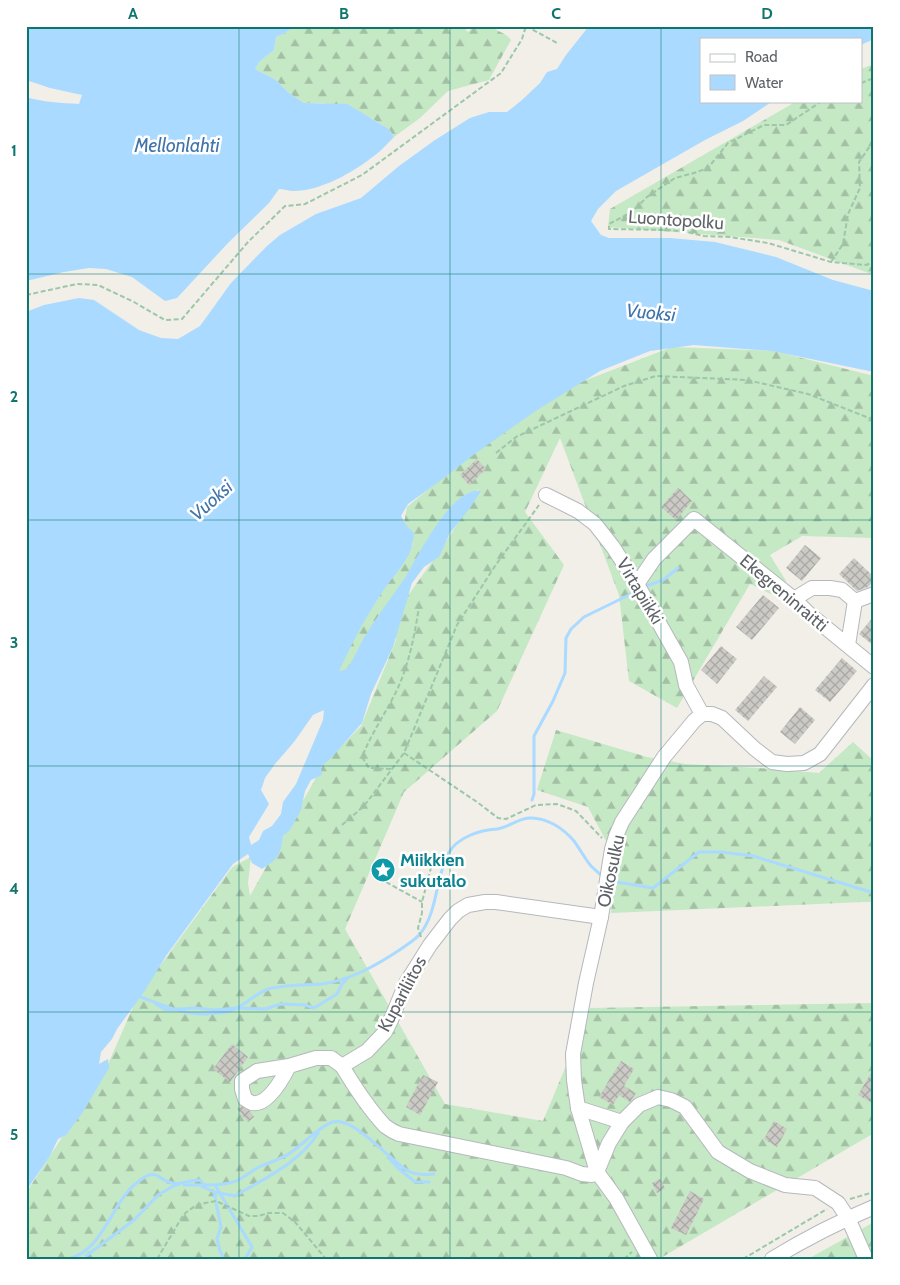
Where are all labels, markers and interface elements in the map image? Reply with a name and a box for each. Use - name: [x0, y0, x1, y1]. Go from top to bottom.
- text: A: [128, 4, 138, 23]
- text: B: [339, 4, 349, 23]
- text: C: [551, 4, 561, 23]
- text: D: [761, 4, 773, 23]
- legend: [700, 38, 862, 102]
- text: Road: [745, 48, 778, 66]
- text: Water: [745, 74, 783, 92]
- water label: Mellonlahti: [133, 134, 221, 157]
- text: 1: [11, 141, 17, 160]
- street label: Luontopolku: [627, 206, 725, 234]
- water label: Vuoksi: [625, 299, 678, 326]
- text: 2: [10, 387, 18, 406]
- water label: Vuoksi: [185, 475, 238, 525]
- street label: Ekegreninraitti: [735, 550, 833, 636]
- street label: Virtapiikki: [612, 554, 668, 628]
- text: 3: [10, 633, 18, 652]
- street label: Oikosulku: [593, 833, 629, 909]
- place label: Miikkien sukutalo: [400, 849, 466, 892]
- place icon: Miikkien sukutalo: [370, 857, 396, 883]
- text: 4: [9, 879, 19, 898]
- street label: Kupariliitos: [373, 952, 431, 1036]
- text: 5: [10, 1125, 18, 1144]

